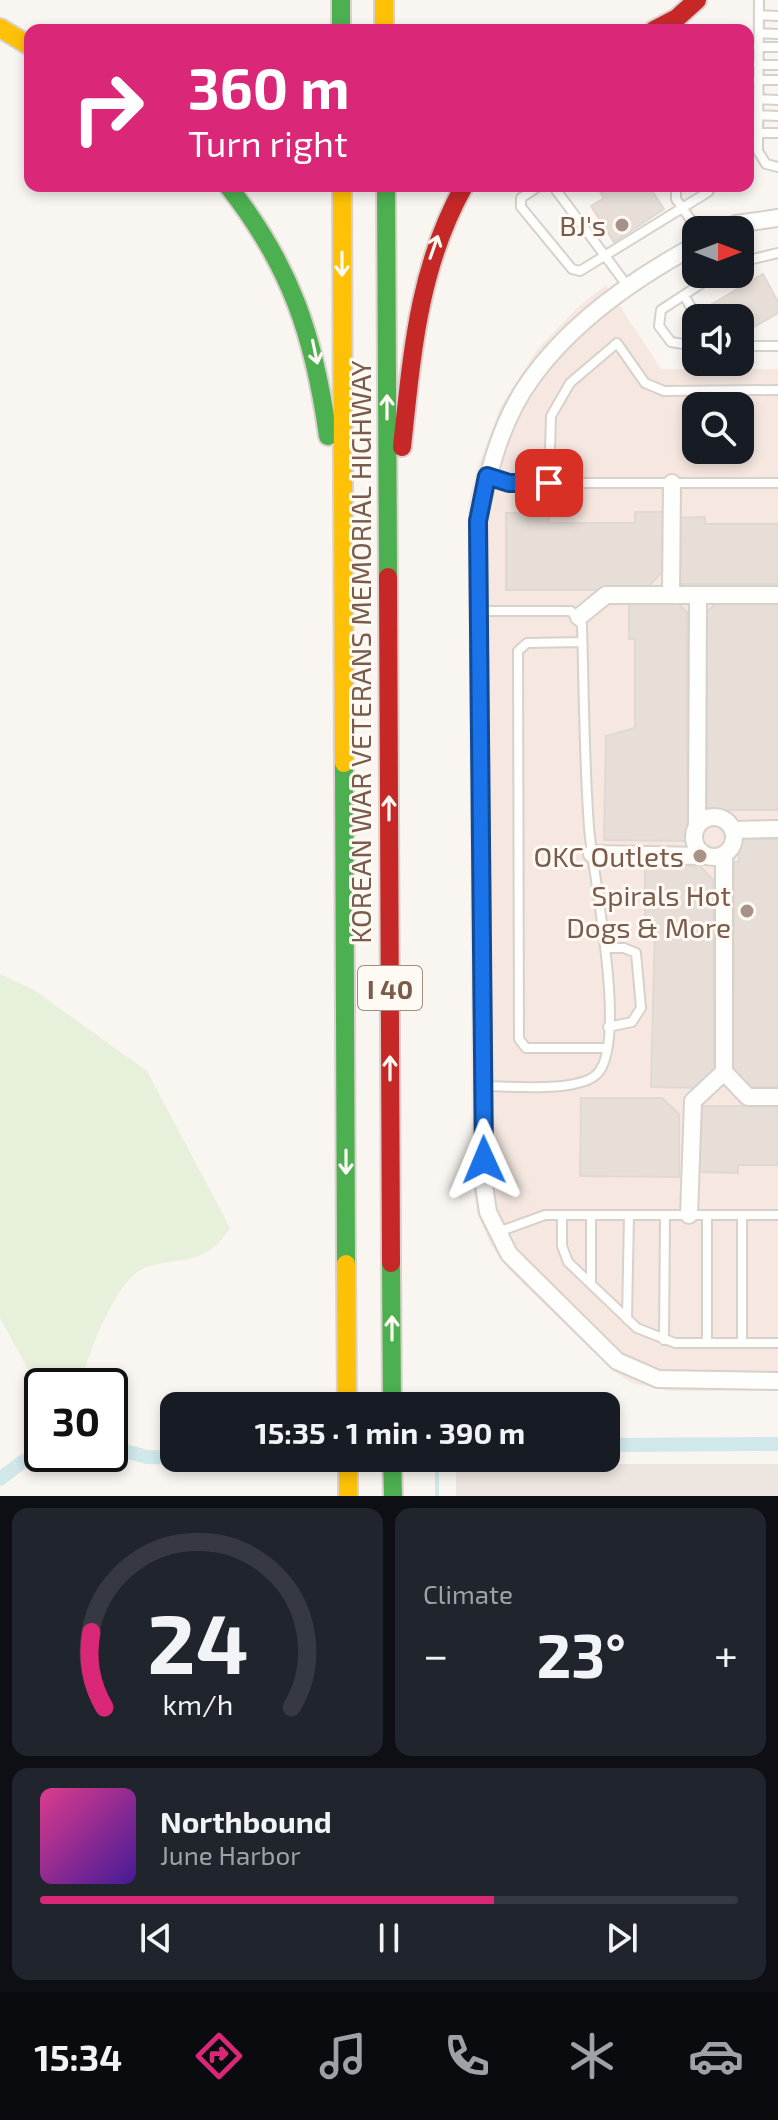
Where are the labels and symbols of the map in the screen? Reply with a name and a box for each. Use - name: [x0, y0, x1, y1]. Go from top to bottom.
- place label: BJ's: [559, 208, 606, 242]
- marker: BJ's: [613, 216, 631, 234]
- north arrow: [682, 216, 754, 288]
- one-way arrow: [427, 234, 442, 259]
- one-way arrow: [334, 250, 350, 277]
- one-way arrow: [308, 339, 323, 364]
- street label: KOREAN WAR VETERANS MEMORIAL HIGHWAY: [343, 360, 377, 944]
- one-way arrow: [379, 394, 395, 421]
- pin: [515, 449, 583, 517]
- one-way arrow: [381, 795, 397, 822]
- place label: OKC Outlets: [534, 839, 684, 873]
- marker: OKC Outlets: [691, 847, 709, 865]
- place label: Spirals Hot Dogs & More: [566, 878, 731, 944]
- marker: Spirals Hot Dogs & More: [738, 902, 756, 920]
- road number: I 40: [358, 966, 422, 1010]
- one-way arrow: [383, 1055, 398, 1082]
- position arrow: [442, 1118, 526, 1202]
- one-way arrow: [338, 1148, 354, 1175]
- one-way arrow: [384, 1315, 400, 1342]
- speed limit sign: 30: [24, 1368, 128, 1472]

